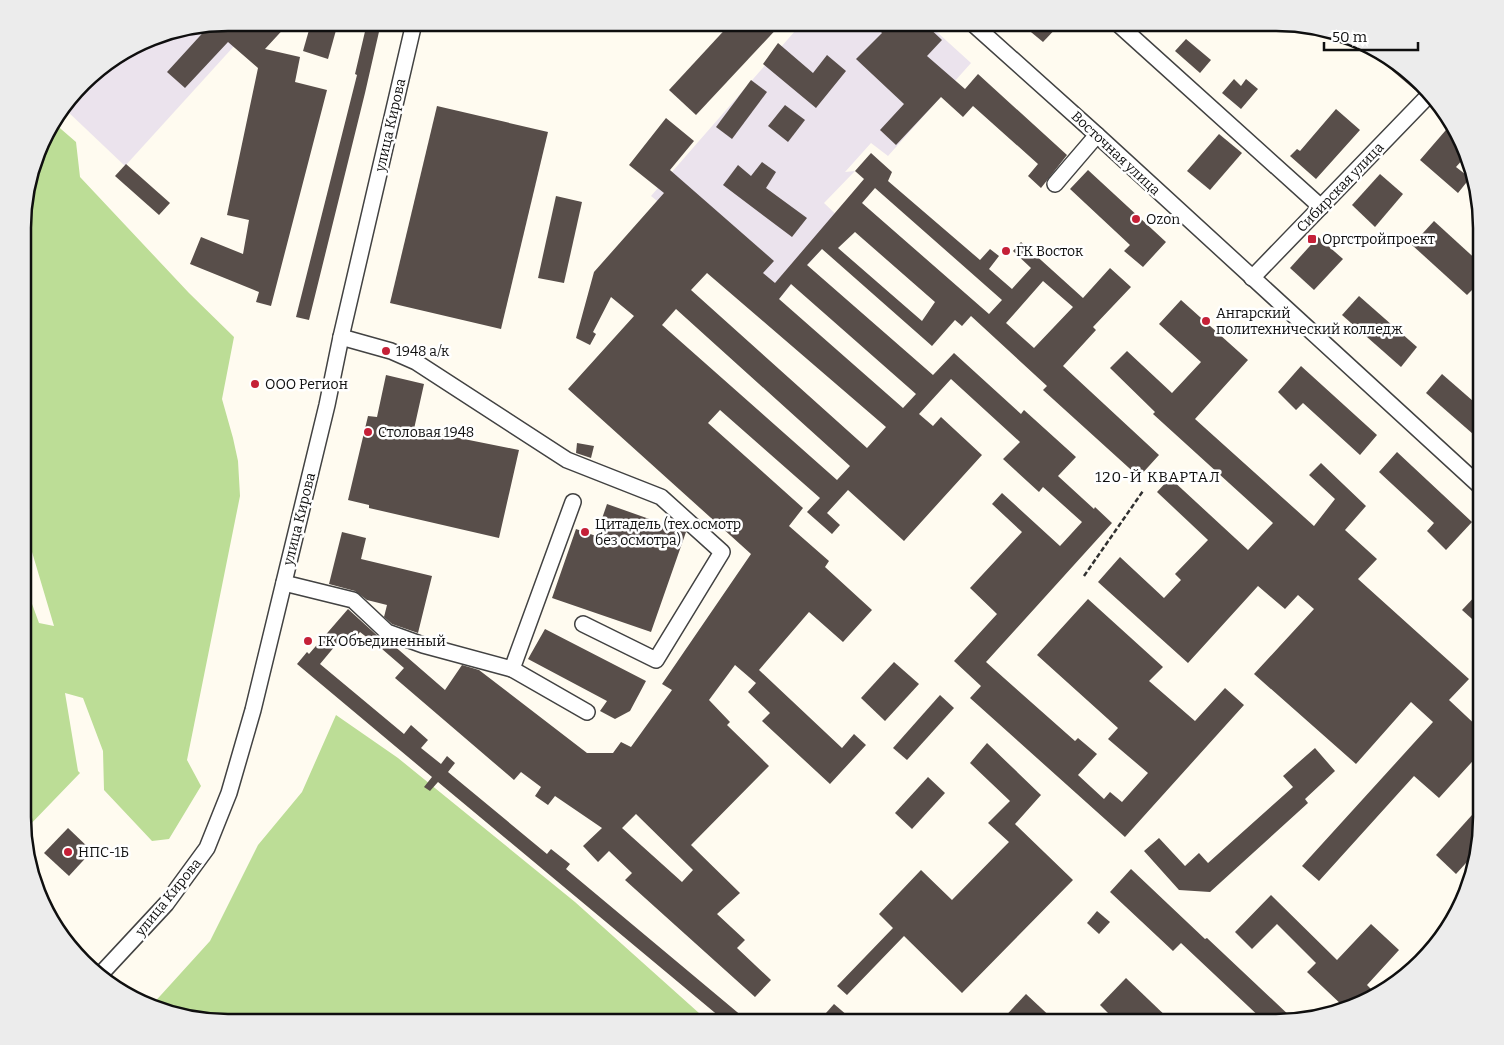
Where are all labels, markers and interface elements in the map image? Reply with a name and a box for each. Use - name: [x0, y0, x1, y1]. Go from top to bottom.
- scale bar: [1324, 20, 1418, 52]
- text: 50 m: [1332, 28, 1368, 46]
- street label: улица Кирова: [371, 77, 410, 174]
- street label: Восточная улица: [1068, 108, 1164, 199]
- street label: Сибирская улица: [1293, 139, 1388, 236]
- place label: Ozon: [1146, 211, 1180, 228]
- marker: Ozon: [1130, 213, 1142, 225]
- place label: Оргстройпроект: [1322, 231, 1435, 248]
- marker: Оргстройпроект: [1306, 233, 1318, 245]
- place label: ГК Восток: [1016, 243, 1084, 260]
- marker: ГК Восток: [1000, 245, 1012, 257]
- place label: Ангарский политехнический колледж: [1216, 305, 1403, 338]
- marker: Ангарский политехнический колледж: [1200, 315, 1212, 327]
- place label: 1948 а/к: [396, 343, 450, 360]
- marker: 1948 а/к: [380, 345, 392, 357]
- place label: ООО Регион: [265, 376, 348, 393]
- marker: ООО Регион: [249, 378, 261, 390]
- place label: Столовая 1948: [378, 424, 474, 441]
- marker: Столовая 1948: [362, 426, 374, 438]
- district label: 120-Й КВАРТАЛ: [1095, 468, 1221, 486]
- street label: улица Кирова: [280, 471, 319, 568]
- place label: Цитадель (тех.осмотр без осмотра): [595, 516, 741, 549]
- marker: Цитадель (тех.осмотр без осмотра): [579, 526, 591, 538]
- place label: ГК Объединенный: [318, 633, 446, 650]
- marker: ГК Объединенный: [302, 635, 314, 647]
- place label: НПС-1Б: [78, 844, 129, 861]
- marker: НПС-1Б: [62, 846, 74, 858]
- street label: улица Кирова: [131, 855, 205, 940]

